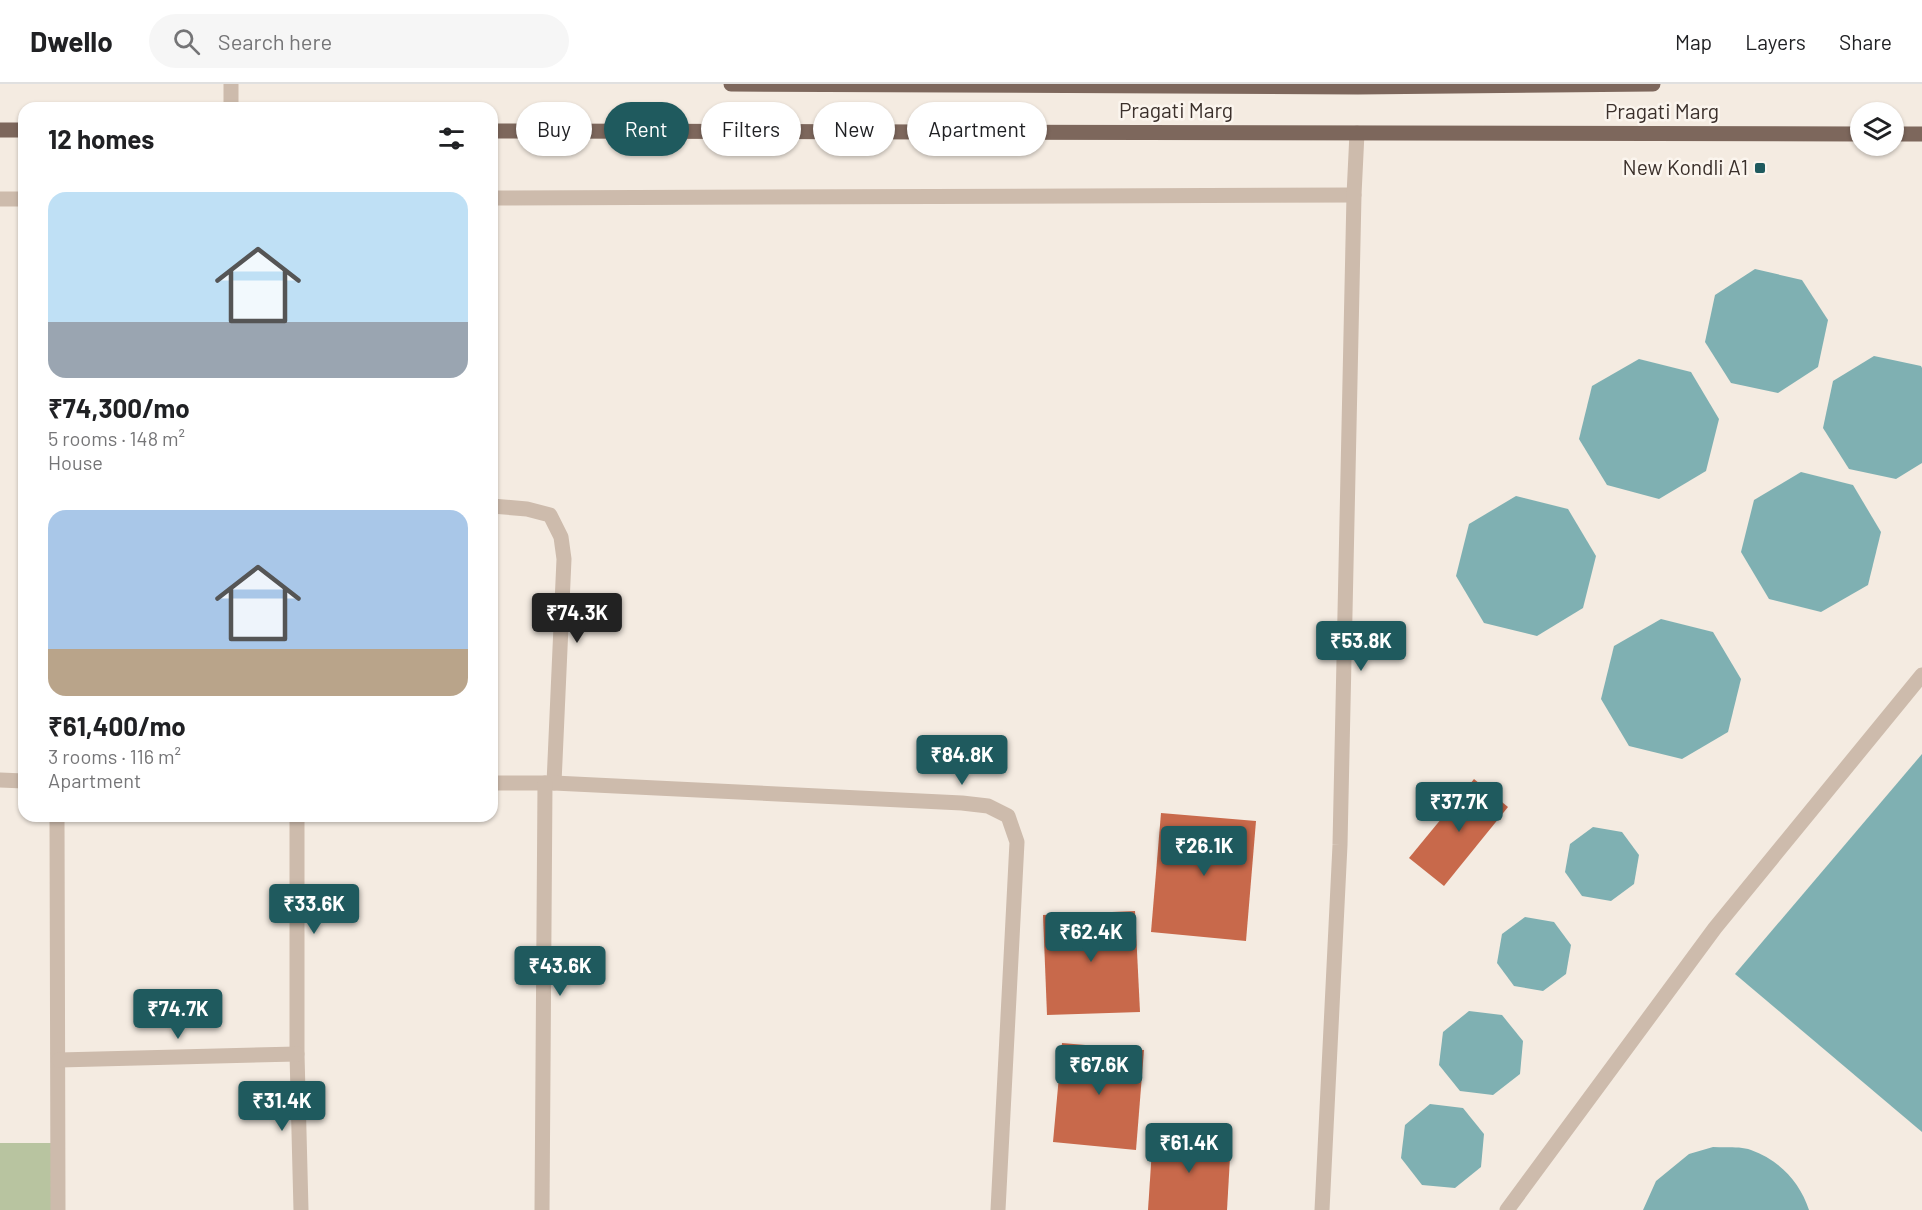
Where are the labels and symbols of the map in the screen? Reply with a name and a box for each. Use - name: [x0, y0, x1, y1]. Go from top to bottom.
- street label: Pragati Marg: [1119, 97, 1233, 122]
- street label: Pragati Marg: [1605, 98, 1719, 123]
- place label: New Kondli A1: [1622, 154, 1748, 179]
- marker: New Kondli A1: [1753, 161, 1767, 175]
- pin: ₹74.3K: [528, 593, 626, 644]
- pin: ₹53.8K: [1312, 621, 1410, 672]
- pin: ₹84.8K: [913, 735, 1011, 786]
- pin: ₹37.7K: [1410, 782, 1508, 833]
- pin: ₹26.1K: [1155, 826, 1253, 877]
- pin: ₹33.6K: [265, 884, 363, 935]
- pin: ₹62.4K: [1042, 912, 1140, 963]
- pin: ₹43.6K: [511, 946, 609, 997]
- pin: ₹74.7K: [129, 989, 227, 1040]
- pin: ₹67.6K: [1050, 1045, 1148, 1096]
- pin: ₹31.4K: [233, 1081, 331, 1132]
- pin: ₹61.4K: [1140, 1123, 1238, 1174]

